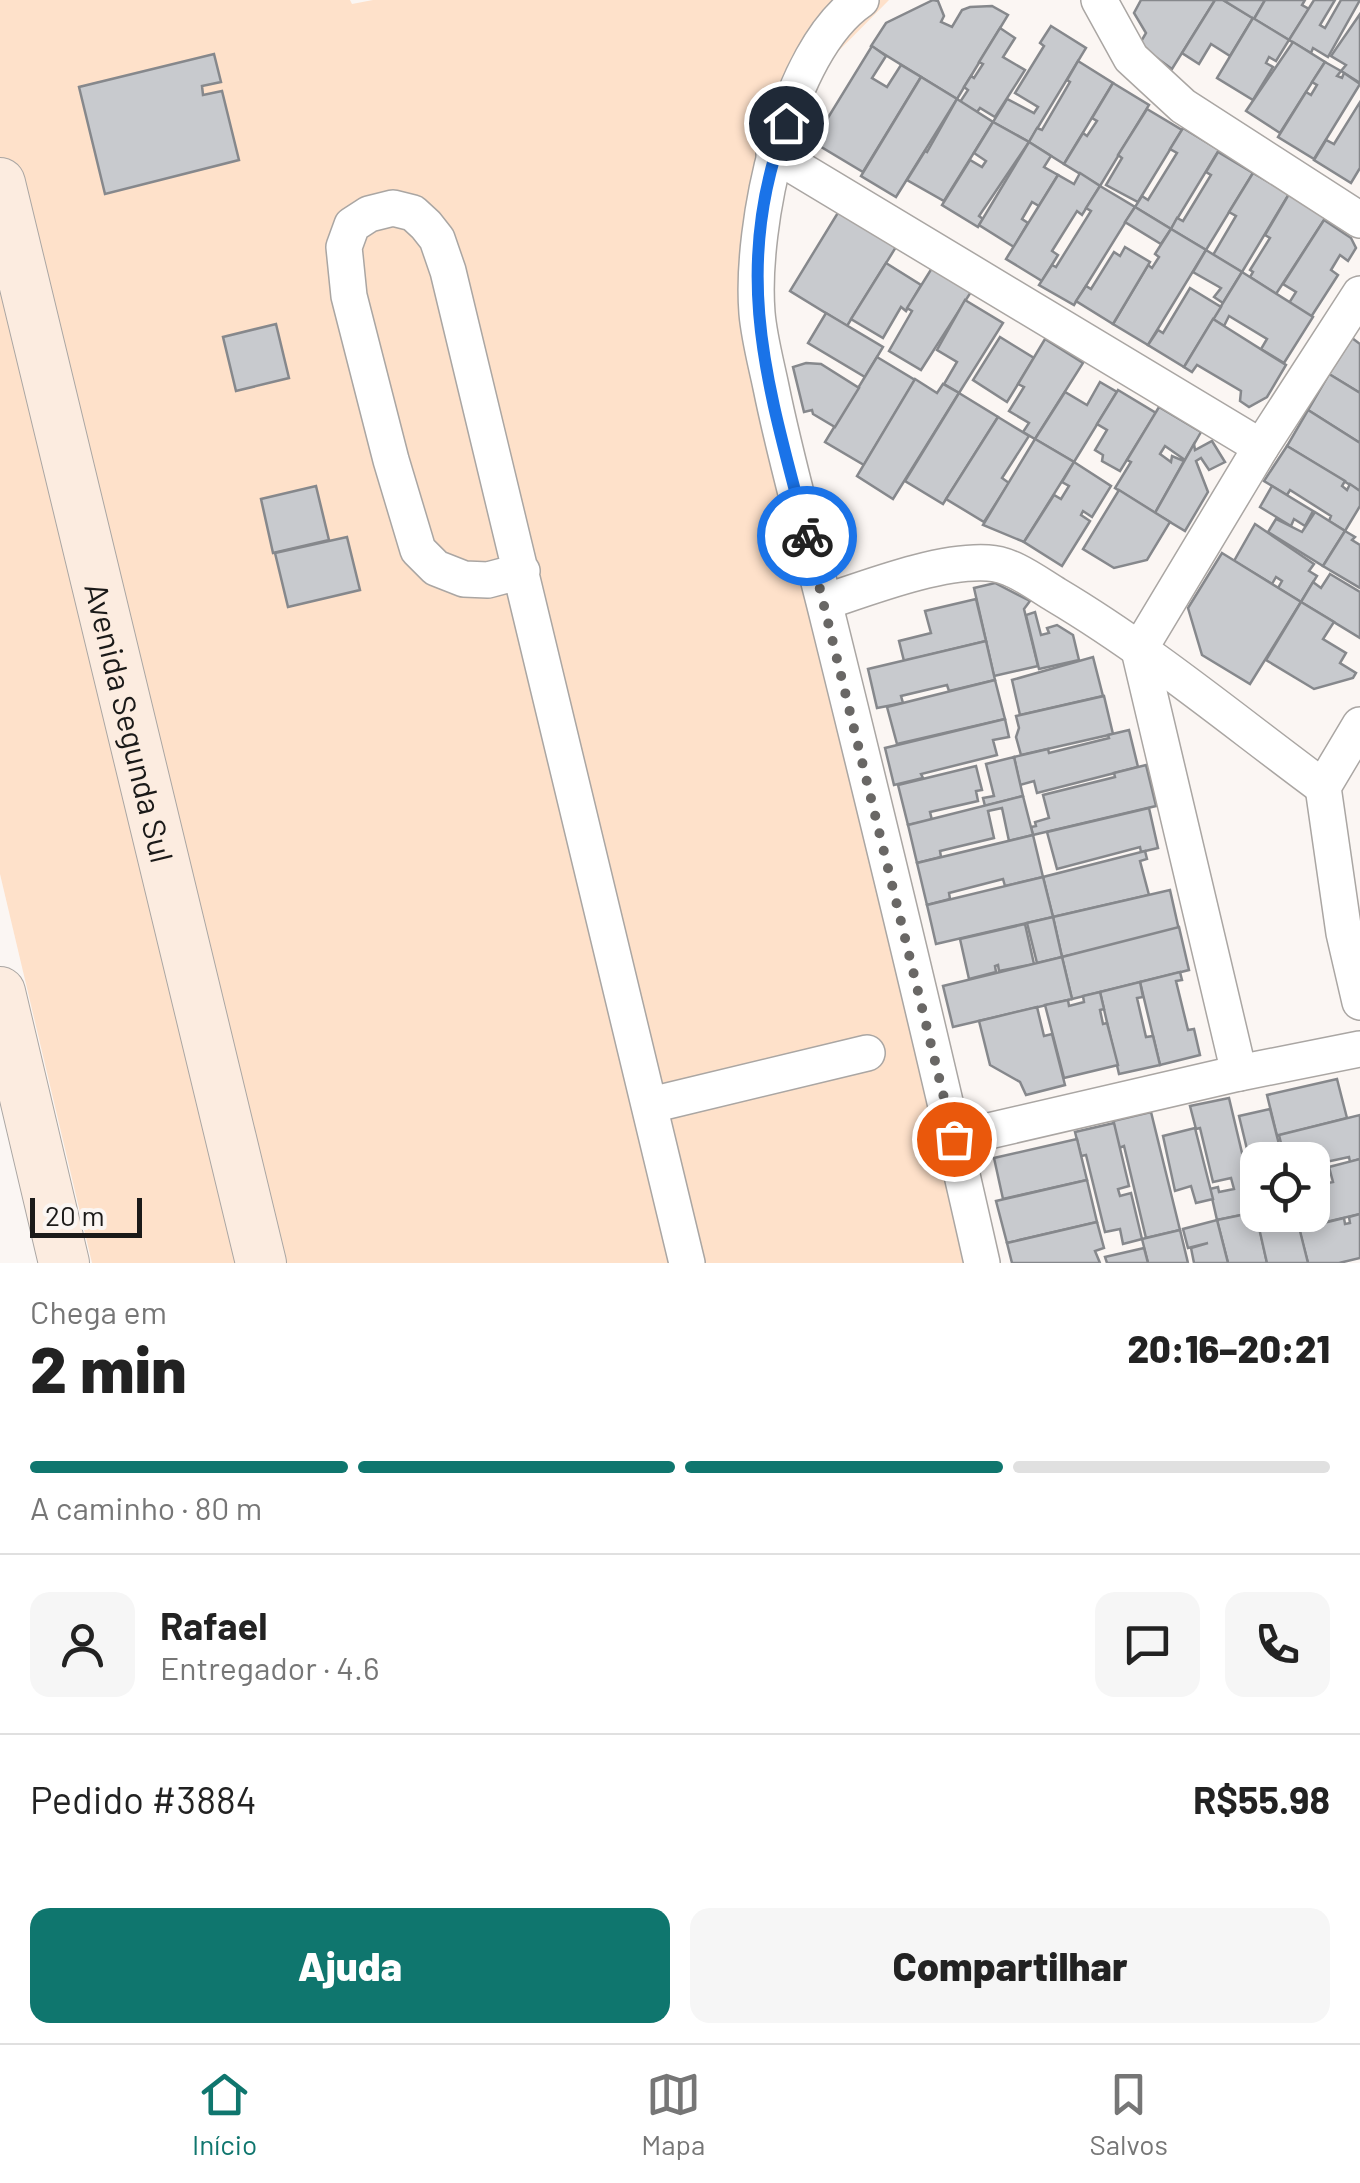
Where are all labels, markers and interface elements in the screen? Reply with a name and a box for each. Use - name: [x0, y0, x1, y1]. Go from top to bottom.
- pin: [744, 81, 829, 166]
- icon: home: [759, 96, 814, 151]
- courier: [757, 486, 857, 586]
- icon: bike: [780, 509, 835, 564]
- street label: Avenida Segunda Sul: [78, 579, 182, 866]
- pin: [912, 1097, 997, 1182]
- icon: bag: [927, 1112, 982, 1167]
- map controls: [1240, 1142, 1330, 1232]
- button: locate: [1240, 1142, 1330, 1232]
- scale bar: [30, 1193, 142, 1238]
- text: 20 m: [45, 1198, 105, 1232]
- text: Chega em: [30, 1292, 167, 1330]
- text: 20:16–20:21: [1127, 1325, 1330, 1371]
- text: 2 min: [30, 1328, 187, 1406]
- text: A caminho · 80 m: [30, 1488, 262, 1526]
- button: person: [30, 1592, 135, 1697]
- button: chat: [1095, 1592, 1200, 1697]
- button: phone: [1225, 1592, 1330, 1697]
- text: Rafael: [160, 1602, 268, 1648]
- text: Entregador · 4.6: [160, 1648, 379, 1686]
- text: Pedido #3884: [30, 1776, 257, 1822]
- text: R$55.98: [1193, 1776, 1330, 1822]
- button: Ajuda: [30, 1908, 670, 2023]
- button: Compartilhar: [690, 1908, 1330, 2023]
- tab: Início: [192, 2067, 257, 2161]
- tab: Mapa: [641, 2067, 705, 2161]
- tab: Salvos: [1089, 2067, 1168, 2161]

